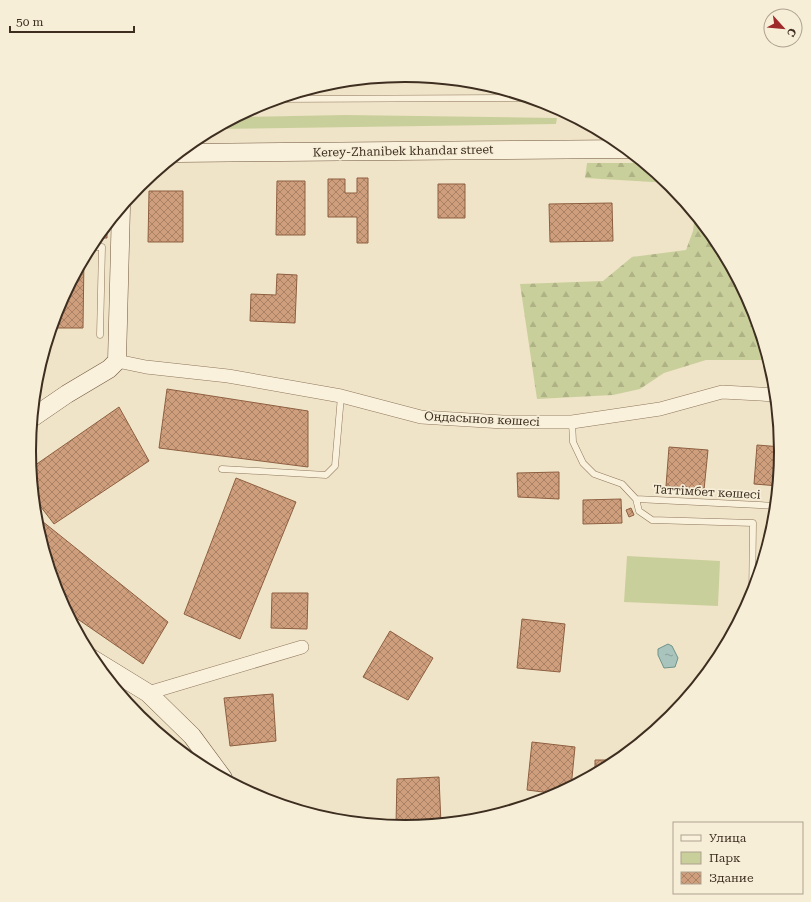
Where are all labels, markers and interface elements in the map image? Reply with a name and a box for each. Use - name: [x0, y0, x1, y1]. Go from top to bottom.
- scale bar: [10, 8, 134, 34]
- north arrow: [763, 8, 803, 48]
- text: 50 m: [16, 15, 43, 29]
- text: С: [784, 26, 799, 39]
- street label: Kerey-Zhanibek khandar street: [312, 142, 494, 160]
- street label: Оңдасынов көшесі: [424, 409, 540, 429]
- street label: Таттімбет көшесі: [653, 482, 761, 502]
- legend: [673, 822, 803, 894]
- text: Улица: [709, 831, 747, 845]
- text: Парк: [709, 851, 741, 865]
- text: Здание: [709, 871, 754, 885]

